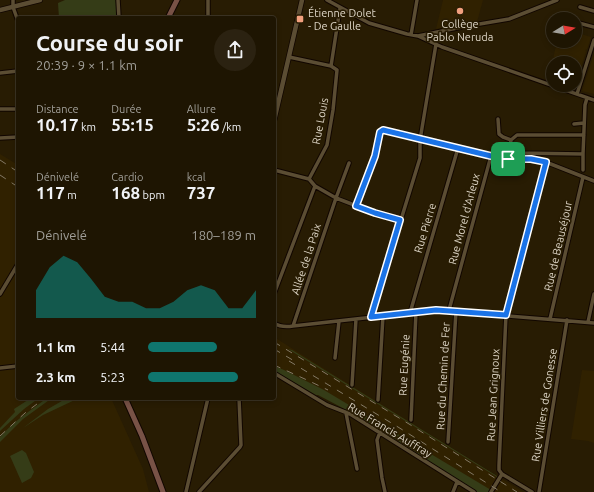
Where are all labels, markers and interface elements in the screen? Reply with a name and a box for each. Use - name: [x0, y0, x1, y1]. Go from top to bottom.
- place label: Étienne Dolet - De Gaulle: [308, 6, 377, 32]
- marker: Collège Pablo Neruda: [455, 6, 465, 16]
- north arrow: [546, 12, 582, 48]
- map controls: [546, 12, 582, 92]
- marker: Étienne Dolet - De Gaulle: [295, 14, 305, 24]
- place label: Collège Pablo Neruda: [427, 18, 493, 43]
- button: share: [214, 29, 256, 71]
- text: Course du soir: [36, 30, 183, 55]
- button: locate: [546, 56, 582, 92]
- text: 20:39 · 9 × 1.1 km: [36, 58, 137, 72]
- street label: Rue Louis: [310, 96, 330, 145]
- text: Distance: [36, 103, 79, 115]
- text: Durée: [111, 103, 142, 115]
- text: Allure: [187, 103, 216, 115]
- text: 10.17: [36, 115, 79, 134]
- text: 55:15: [111, 115, 154, 134]
- text: 5:26: [187, 115, 220, 134]
- text: km: [79, 121, 96, 133]
- text: /km: [220, 121, 241, 133]
- pin: [491, 142, 525, 176]
- icon: arrive: [497, 148, 519, 170]
- text: Dénivelé: [36, 171, 79, 183]
- text: Cardio: [111, 171, 143, 183]
- text: kcal: [187, 171, 206, 183]
- street label: Rue Morel d'Arleux: [446, 172, 482, 266]
- text: 117: [36, 183, 65, 202]
- text: 168: [111, 183, 140, 202]
- text: 737: [187, 183, 215, 202]
- text: m: [65, 189, 77, 201]
- text: bpm: [140, 189, 165, 201]
- street label: Rue de Beauséjour: [542, 199, 574, 292]
- street label: Rue Pierre: [412, 202, 438, 254]
- street label: Allée de la Paix: [289, 222, 323, 296]
- text: Dénivelé: [36, 228, 87, 242]
- text: 180–189 m: [191, 228, 256, 242]
- street label: Rue du Chemin de Fer: [434, 321, 452, 430]
- street label: Rue Eugénie: [396, 334, 412, 396]
- text: 1.1 km: [36, 340, 75, 354]
- text: 5:44: [100, 340, 125, 354]
- street label: Rue Jean Grignoux: [485, 348, 501, 442]
- street label: Rue Villiers de Gonesse: [529, 348, 559, 462]
- text: 2.3 km: [36, 370, 75, 384]
- text: 5:23: [100, 370, 125, 384]
- street label: Rue Francis Auffray: [346, 400, 435, 460]

